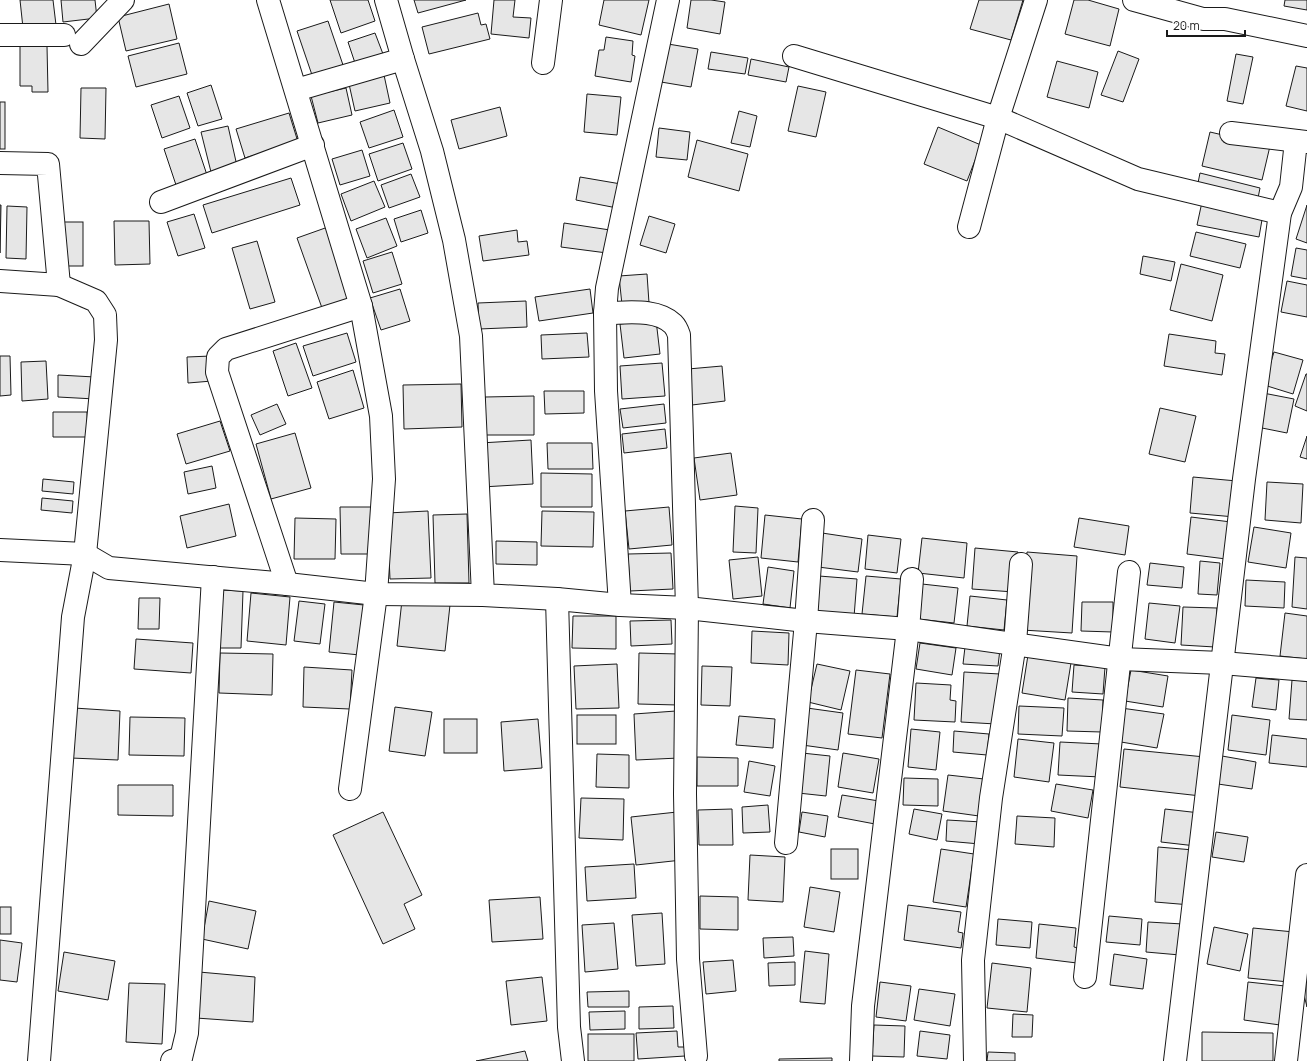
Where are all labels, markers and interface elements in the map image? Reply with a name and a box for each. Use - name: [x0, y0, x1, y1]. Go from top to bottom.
- scale bar: [1167, 12, 1245, 38]
- text: 20 m: [1173, 17, 1200, 34]

